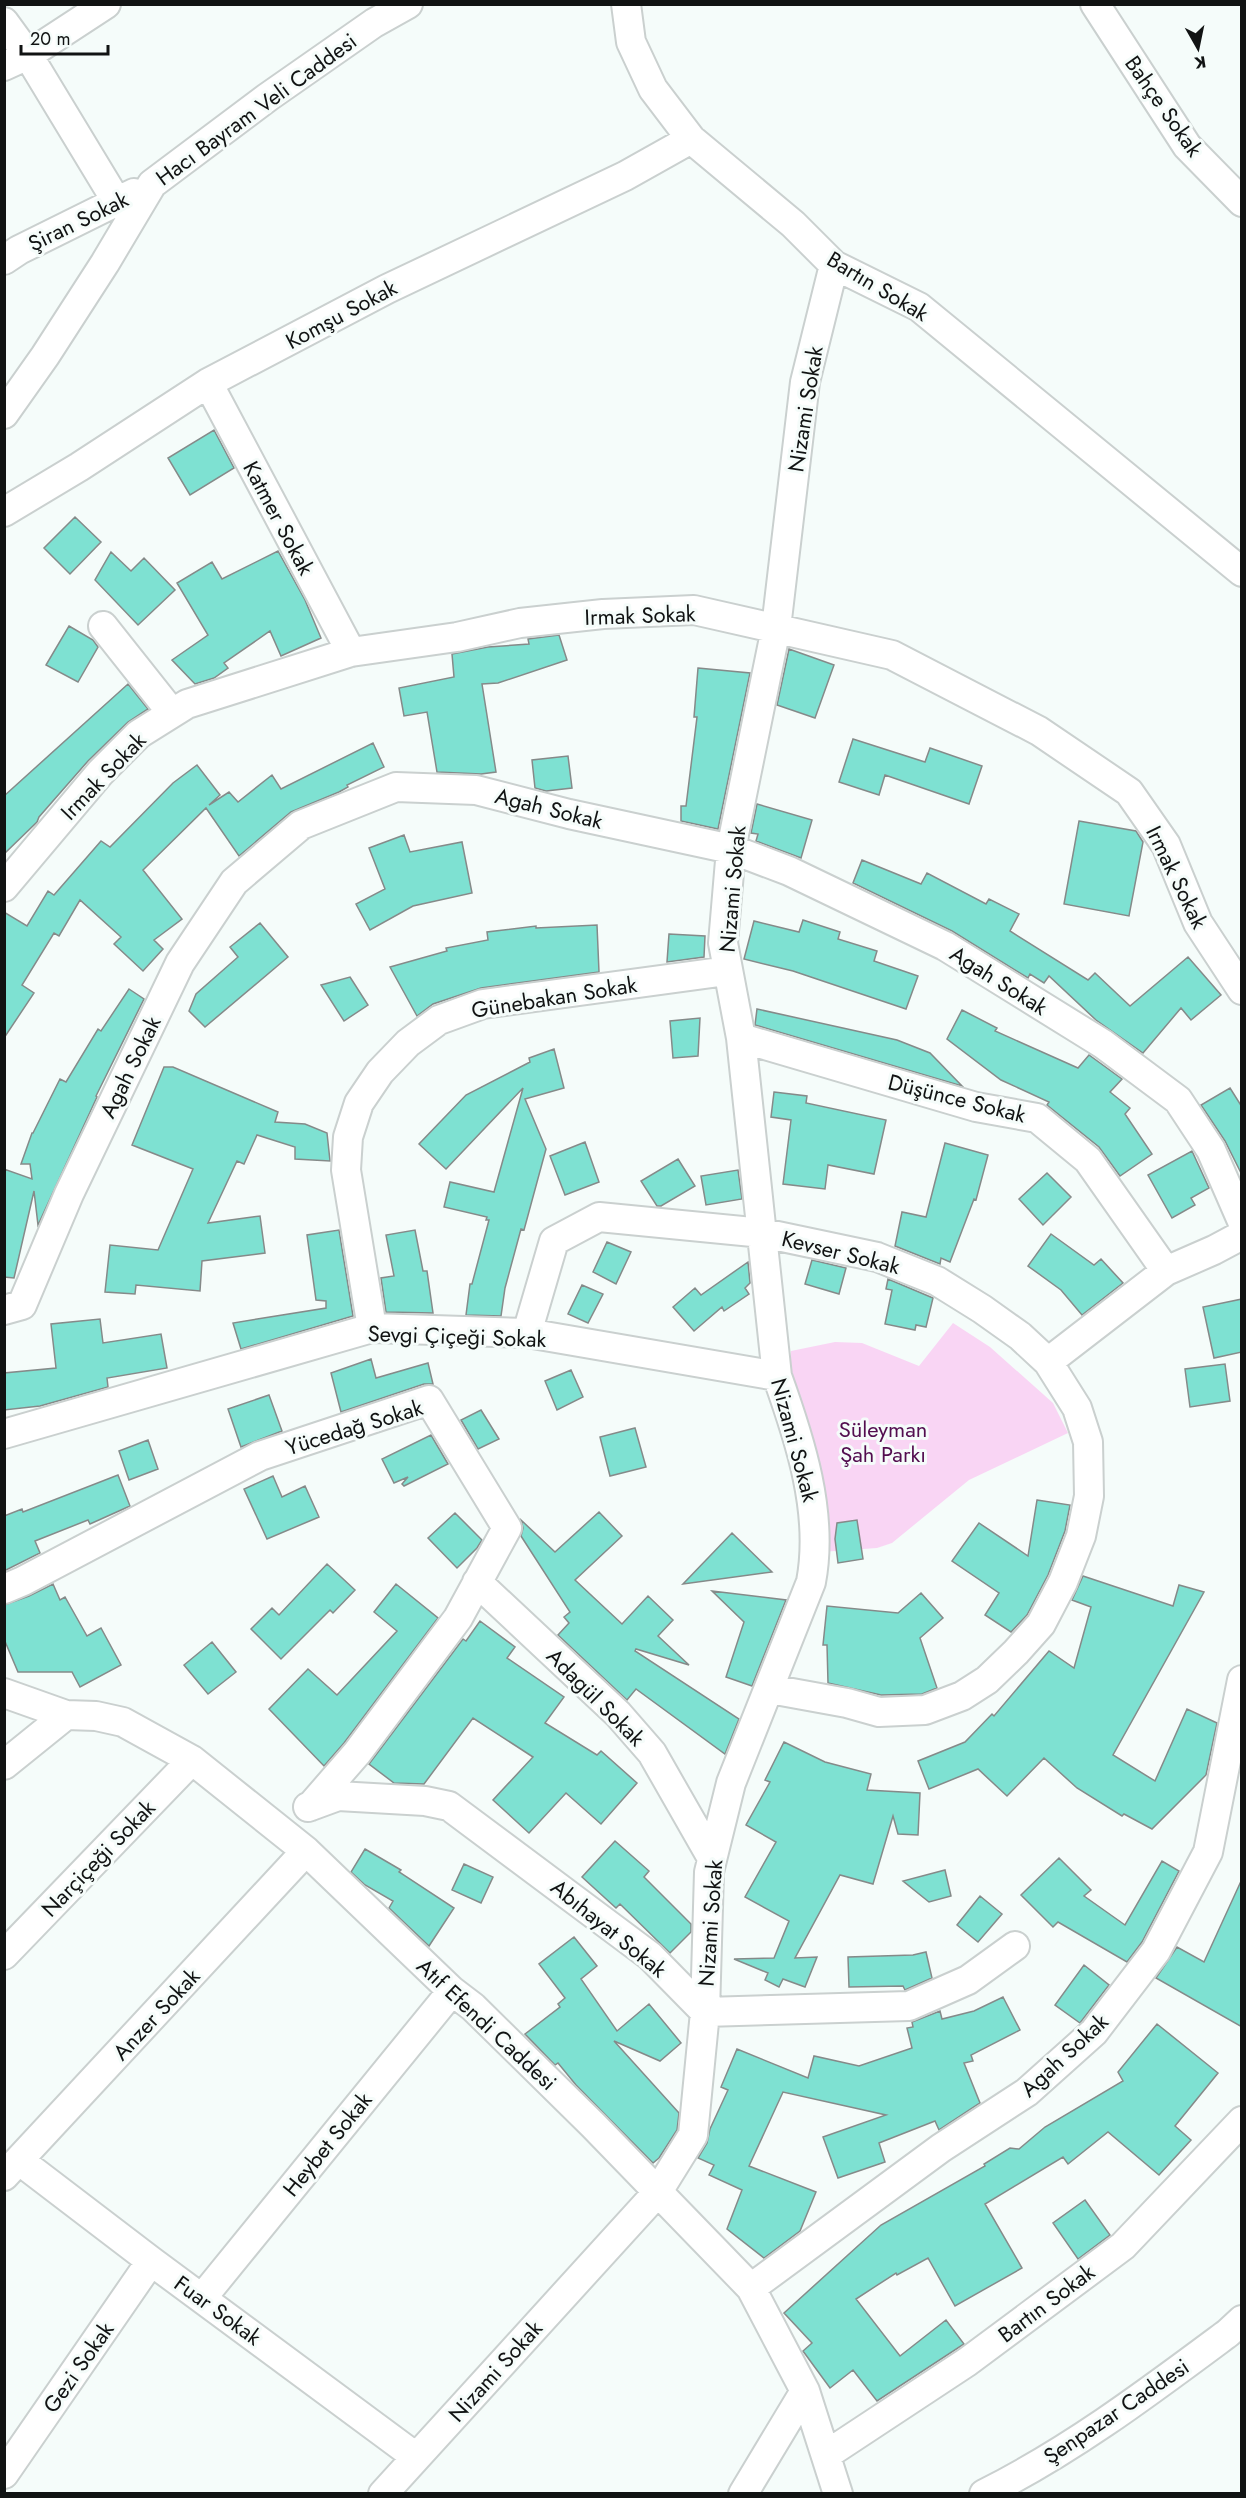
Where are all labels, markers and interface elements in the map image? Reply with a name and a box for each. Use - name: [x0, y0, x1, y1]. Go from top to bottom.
- scale bar: [21, 18, 108, 56]
- north arrow: [1168, 18, 1228, 78]
- street label: Hacı Bayram Veli Caddesi: [149, 25, 363, 193]
- text: 20 m: [30, 26, 70, 52]
- street label: Bahçe Sokak: [1117, 49, 1211, 163]
- text: K: [1192, 50, 1208, 75]
- street label: Şiran Sokak: [22, 183, 134, 259]
- street label: Bartın Sokak: [821, 243, 935, 329]
- street label: Komşu Sokak: [280, 271, 403, 357]
- street label: Nizami Sokak: [779, 343, 831, 474]
- street label: Katmer Sokak: [236, 455, 323, 581]
- street label: Irmak Sokak: [584, 597, 696, 633]
- street label: Irmak Sokak: [53, 725, 153, 827]
- street label: Agah Sokak: [492, 779, 606, 837]
- street label: Irmak Sokak: [1138, 820, 1216, 934]
- street label: Nizami Sokak: [711, 824, 753, 954]
- street label: Agah Sokak: [944, 937, 1054, 1023]
- street label: Günebakan Sokak: [469, 968, 639, 1026]
- street label: Agah Sokak: [92, 1010, 169, 1123]
- street label: Düşünce Sokak: [885, 1065, 1030, 1131]
- street label: Kevser Sokak: [779, 1222, 904, 1282]
- street label: Sevgi Çiçeği Sokak: [367, 1317, 547, 1355]
- street label: Nizami Sokak: [763, 1375, 827, 1506]
- street label: Yücedağ Sokak: [281, 1391, 427, 1463]
- park label: Süleyman Şah Parkı: [839, 1413, 927, 1470]
- street label: Adagül Sokak: [540, 1641, 653, 1754]
- street label: Narçiçeği Sokak: [34, 1792, 162, 1924]
- street label: Nizami Sokak: [690, 1858, 730, 1987]
- street label: Abıhayat Sokak: [544, 1871, 674, 1985]
- street label: Atıf Efendi Caddesi: [410, 1951, 564, 2097]
- street label: Anzer Sokak: [105, 1961, 207, 2067]
- street label: Agah Sokak: [1013, 2006, 1115, 2104]
- street label: Heybet Sokak: [275, 2085, 379, 2203]
- street label: Bartın Sokak: [991, 2256, 1101, 2350]
- street label: Fuar Sokak: [168, 2267, 268, 2353]
- street label: Nizami Sokak: [441, 2313, 550, 2429]
- street label: Gezi Sokak: [35, 2315, 121, 2419]
- street label: Şenpazar Caddesi: [1037, 2350, 1195, 2472]

